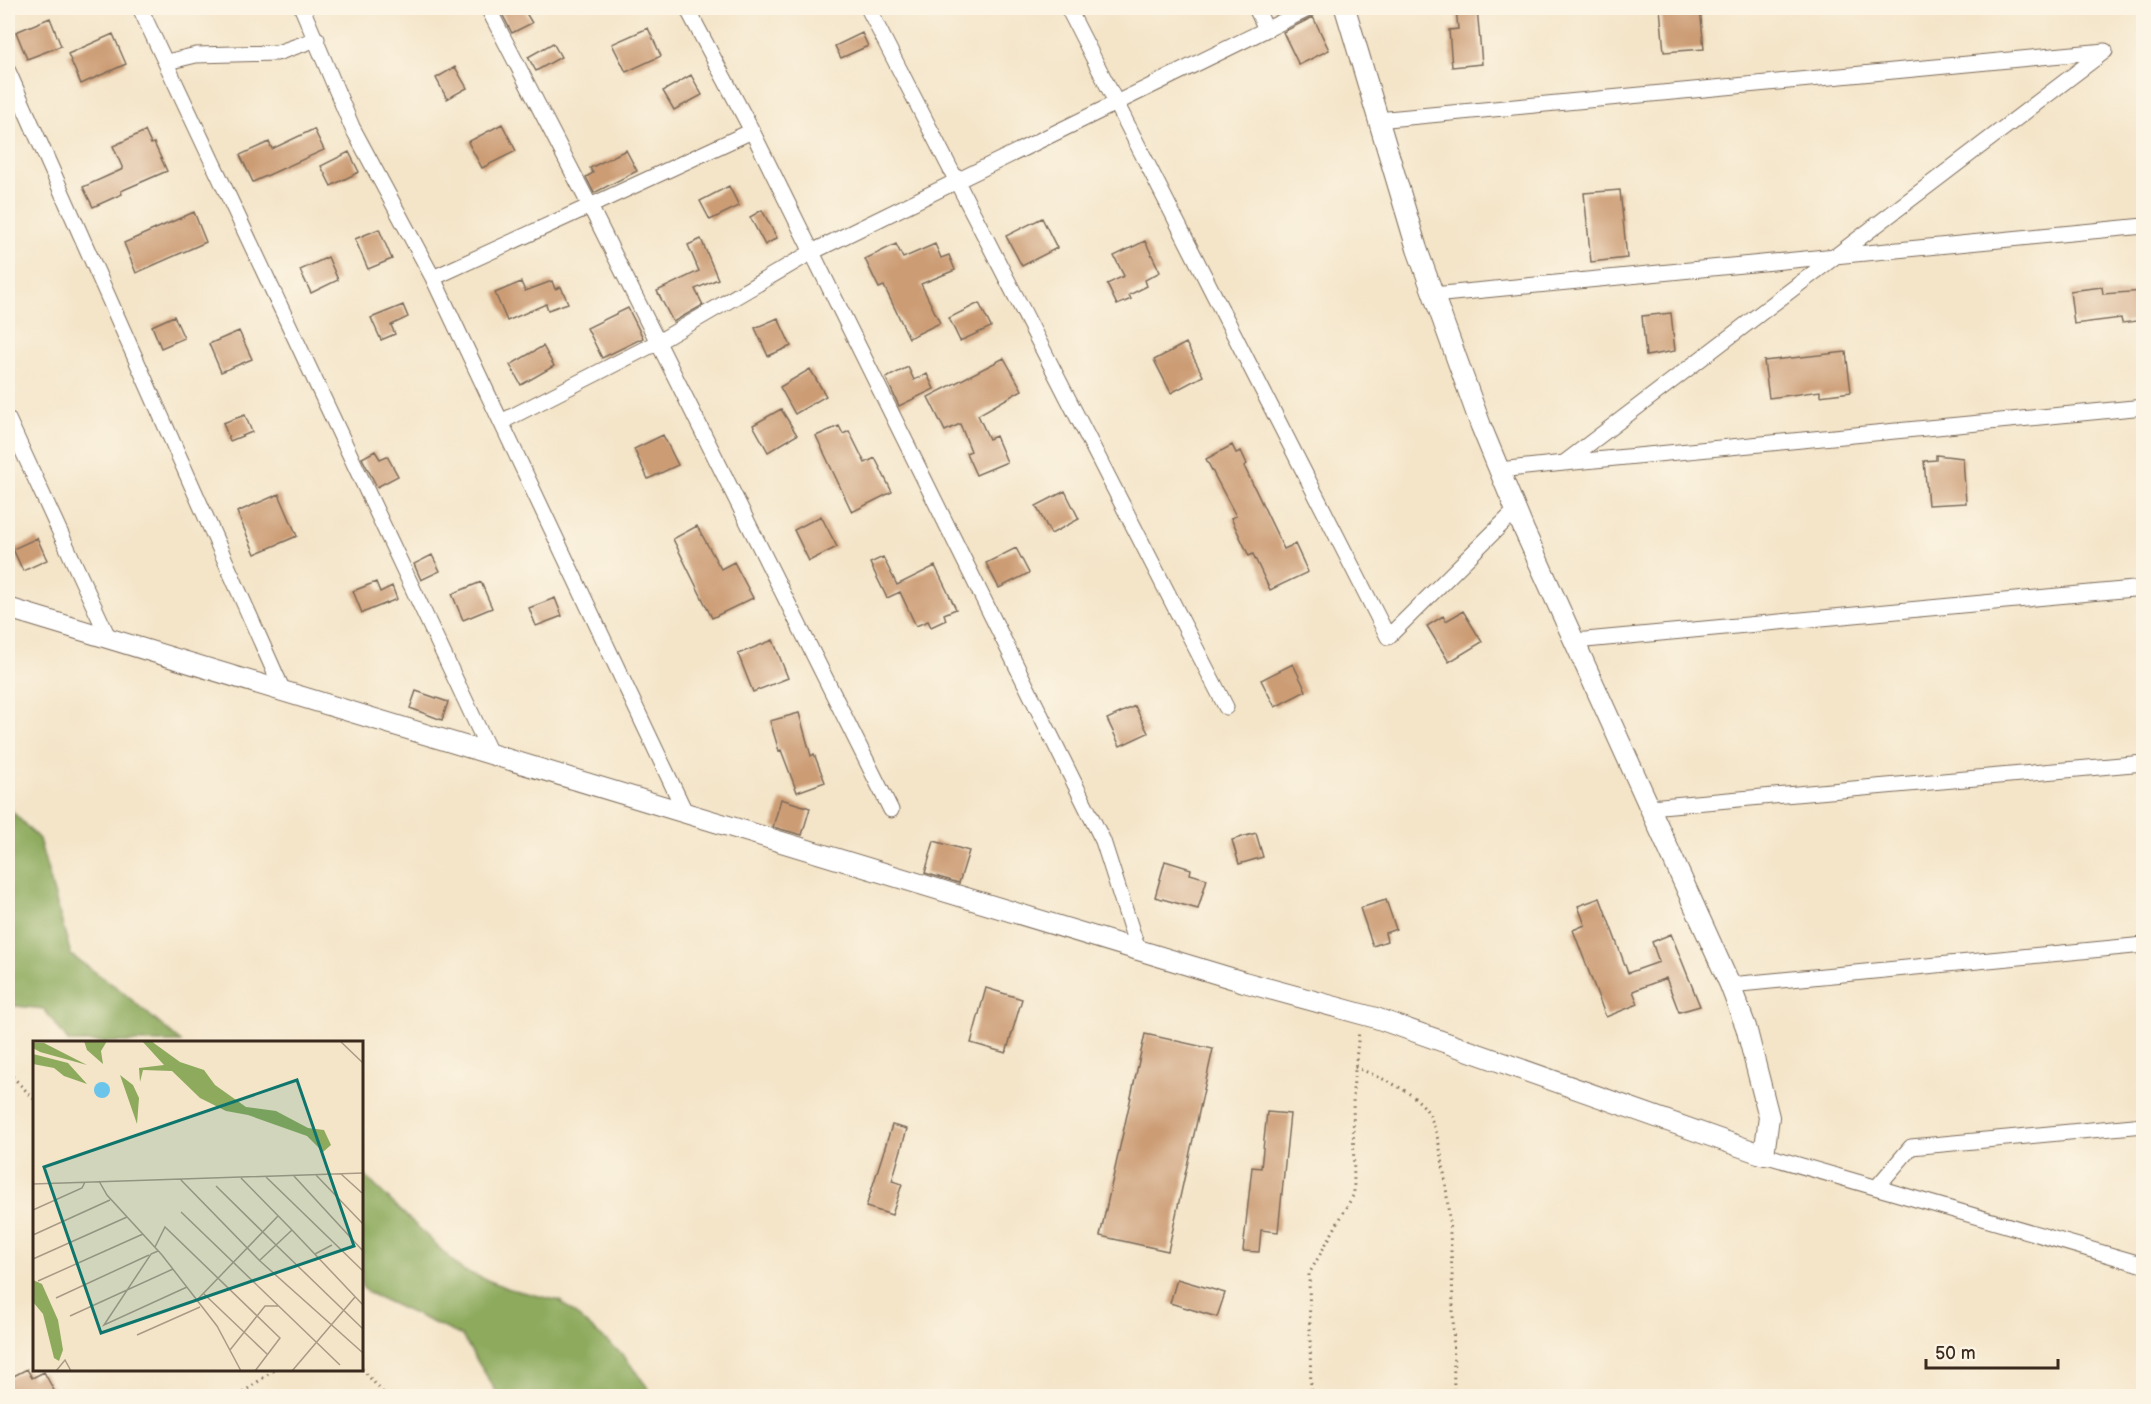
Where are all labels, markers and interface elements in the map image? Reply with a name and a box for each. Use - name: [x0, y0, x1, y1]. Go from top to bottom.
- inset map: [33, 1041, 363, 1371]
- scale bar: [1926, 1332, 2058, 1370]
- text: 50 m: [1935, 1343, 1976, 1364]

